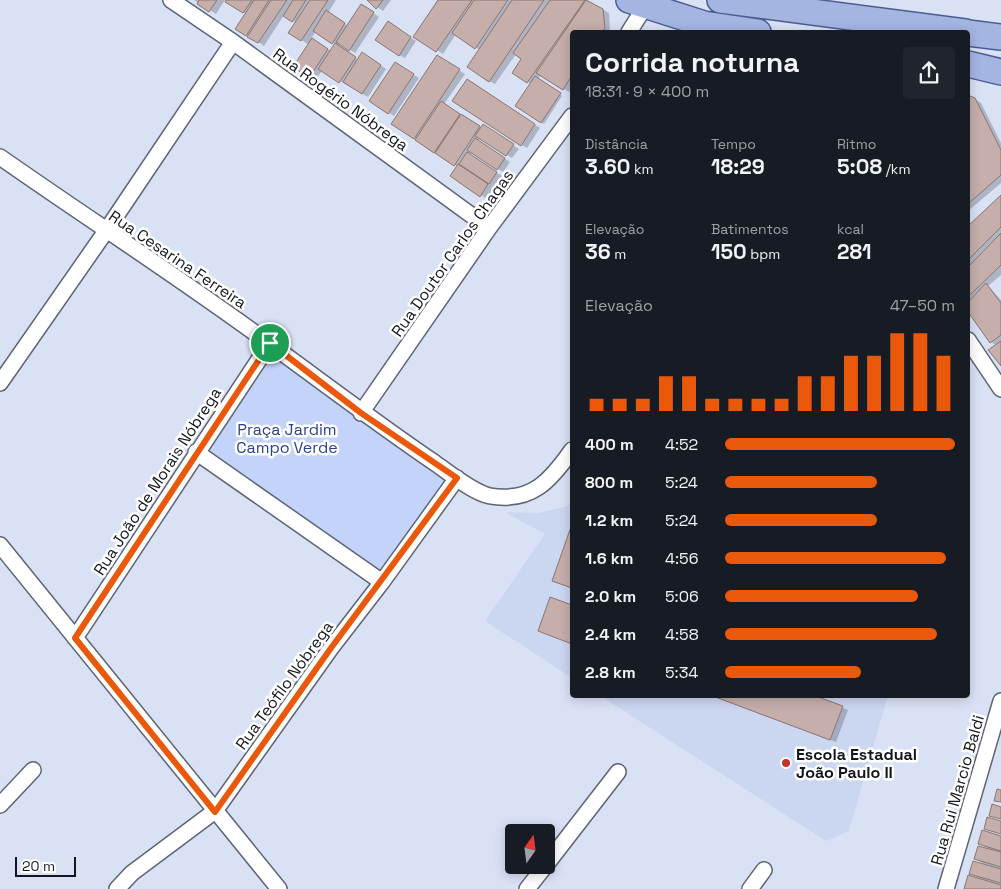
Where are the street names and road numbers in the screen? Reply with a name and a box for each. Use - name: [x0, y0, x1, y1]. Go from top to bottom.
- street label: Rua Rogério Nóbrega: [269, 43, 413, 156]
- street label: Rua Doutor Carlos Chagas: [387, 166, 518, 341]
- street label: Rua Cesarina Ferreira: [105, 205, 251, 313]
- street label: Rua João de Morais Nóbrega: [89, 383, 226, 579]
- street label: Rua Teófilo Nóbrega: [231, 617, 338, 754]
- street label: Rua Rui Marcio Baldi: [926, 713, 989, 868]

